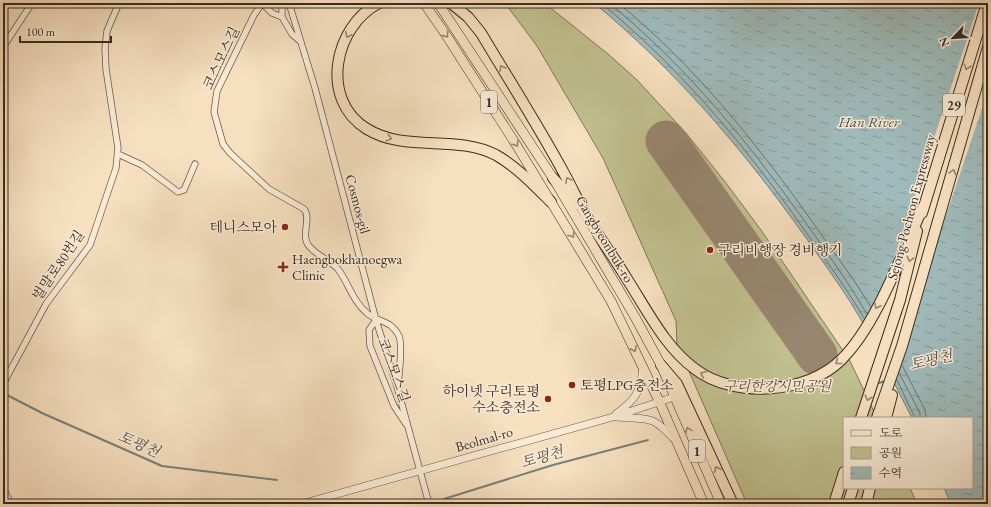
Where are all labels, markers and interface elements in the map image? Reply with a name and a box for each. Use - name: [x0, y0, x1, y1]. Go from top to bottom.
- scale bar: [20, 18, 111, 44]
- north arrow: [933, 18, 973, 58]
- text: 100 m: [26, 24, 56, 40]
- street label: 코스모스길: [199, 24, 243, 92]
- one-way arrow: [345, 31, 353, 38]
- one-way arrow: [441, 31, 449, 38]
- text: N: [936, 35, 952, 49]
- one-way arrow: [963, 63, 971, 70]
- one-way arrow: [499, 65, 507, 72]
- road number: 1: [481, 91, 497, 113]
- road number: 29: [943, 94, 965, 116]
- water label: Han River: [838, 112, 901, 131]
- street label: Sejong-Pocheon Expressway: [883, 131, 939, 282]
- one-way arrow: [385, 133, 392, 142]
- one-way arrow: [511, 140, 519, 147]
- one-way arrow: [948, 169, 957, 176]
- street label: Cosmos-gil: [341, 172, 375, 236]
- one-way arrow: [565, 177, 572, 184]
- street label: Gangbyeonbuk-ro: [572, 192, 638, 286]
- place label: 테니스모아: [209, 218, 277, 236]
- marker: 테니스모아: [280, 222, 290, 232]
- street label: 벌말로80번길: [28, 226, 88, 304]
- one-way arrow: [567, 231, 575, 238]
- place label: 구리비행장 경비행기: [718, 241, 843, 259]
- marker: 구리비행장 경비행기: [705, 245, 715, 255]
- place label: Haengbokhanoegwa Clinic: [292, 250, 402, 284]
- one-way arrow: [907, 256, 915, 262]
- marker: Haengbokhanoegwa Clinic: [277, 261, 289, 273]
- one-way arrow: [874, 302, 882, 310]
- street label: 코스모스길: [374, 335, 414, 405]
- one-way arrow: [629, 345, 637, 352]
- water label: 토평천: [908, 345, 956, 374]
- one-way arrow: [835, 357, 843, 364]
- one-way arrow: [700, 371, 707, 379]
- place label: 토평LPG충전소: [580, 376, 674, 394]
- park label: 구리한강시민공원: [723, 377, 833, 395]
- marker: 토평LPG충전소: [567, 380, 577, 390]
- place label: 하이넷 구리토평 수소충전소: [443, 382, 540, 416]
- marker: 하이넷 구리토평 수소충전소: [543, 394, 553, 404]
- one-way arrow: [864, 394, 873, 401]
- legend: [843, 417, 973, 489]
- street label: Beolmal-ro: [453, 422, 515, 456]
- text: 도로: [879, 425, 903, 441]
- water label: 토평천: [115, 426, 164, 462]
- one-way arrow: [685, 427, 693, 434]
- road number: 1: [689, 440, 705, 462]
- water label: 토평천: [518, 441, 567, 472]
- text: 공원: [879, 445, 902, 461]
- one-way arrow: [714, 465, 722, 473]
- text: 수역: [879, 465, 902, 481]

